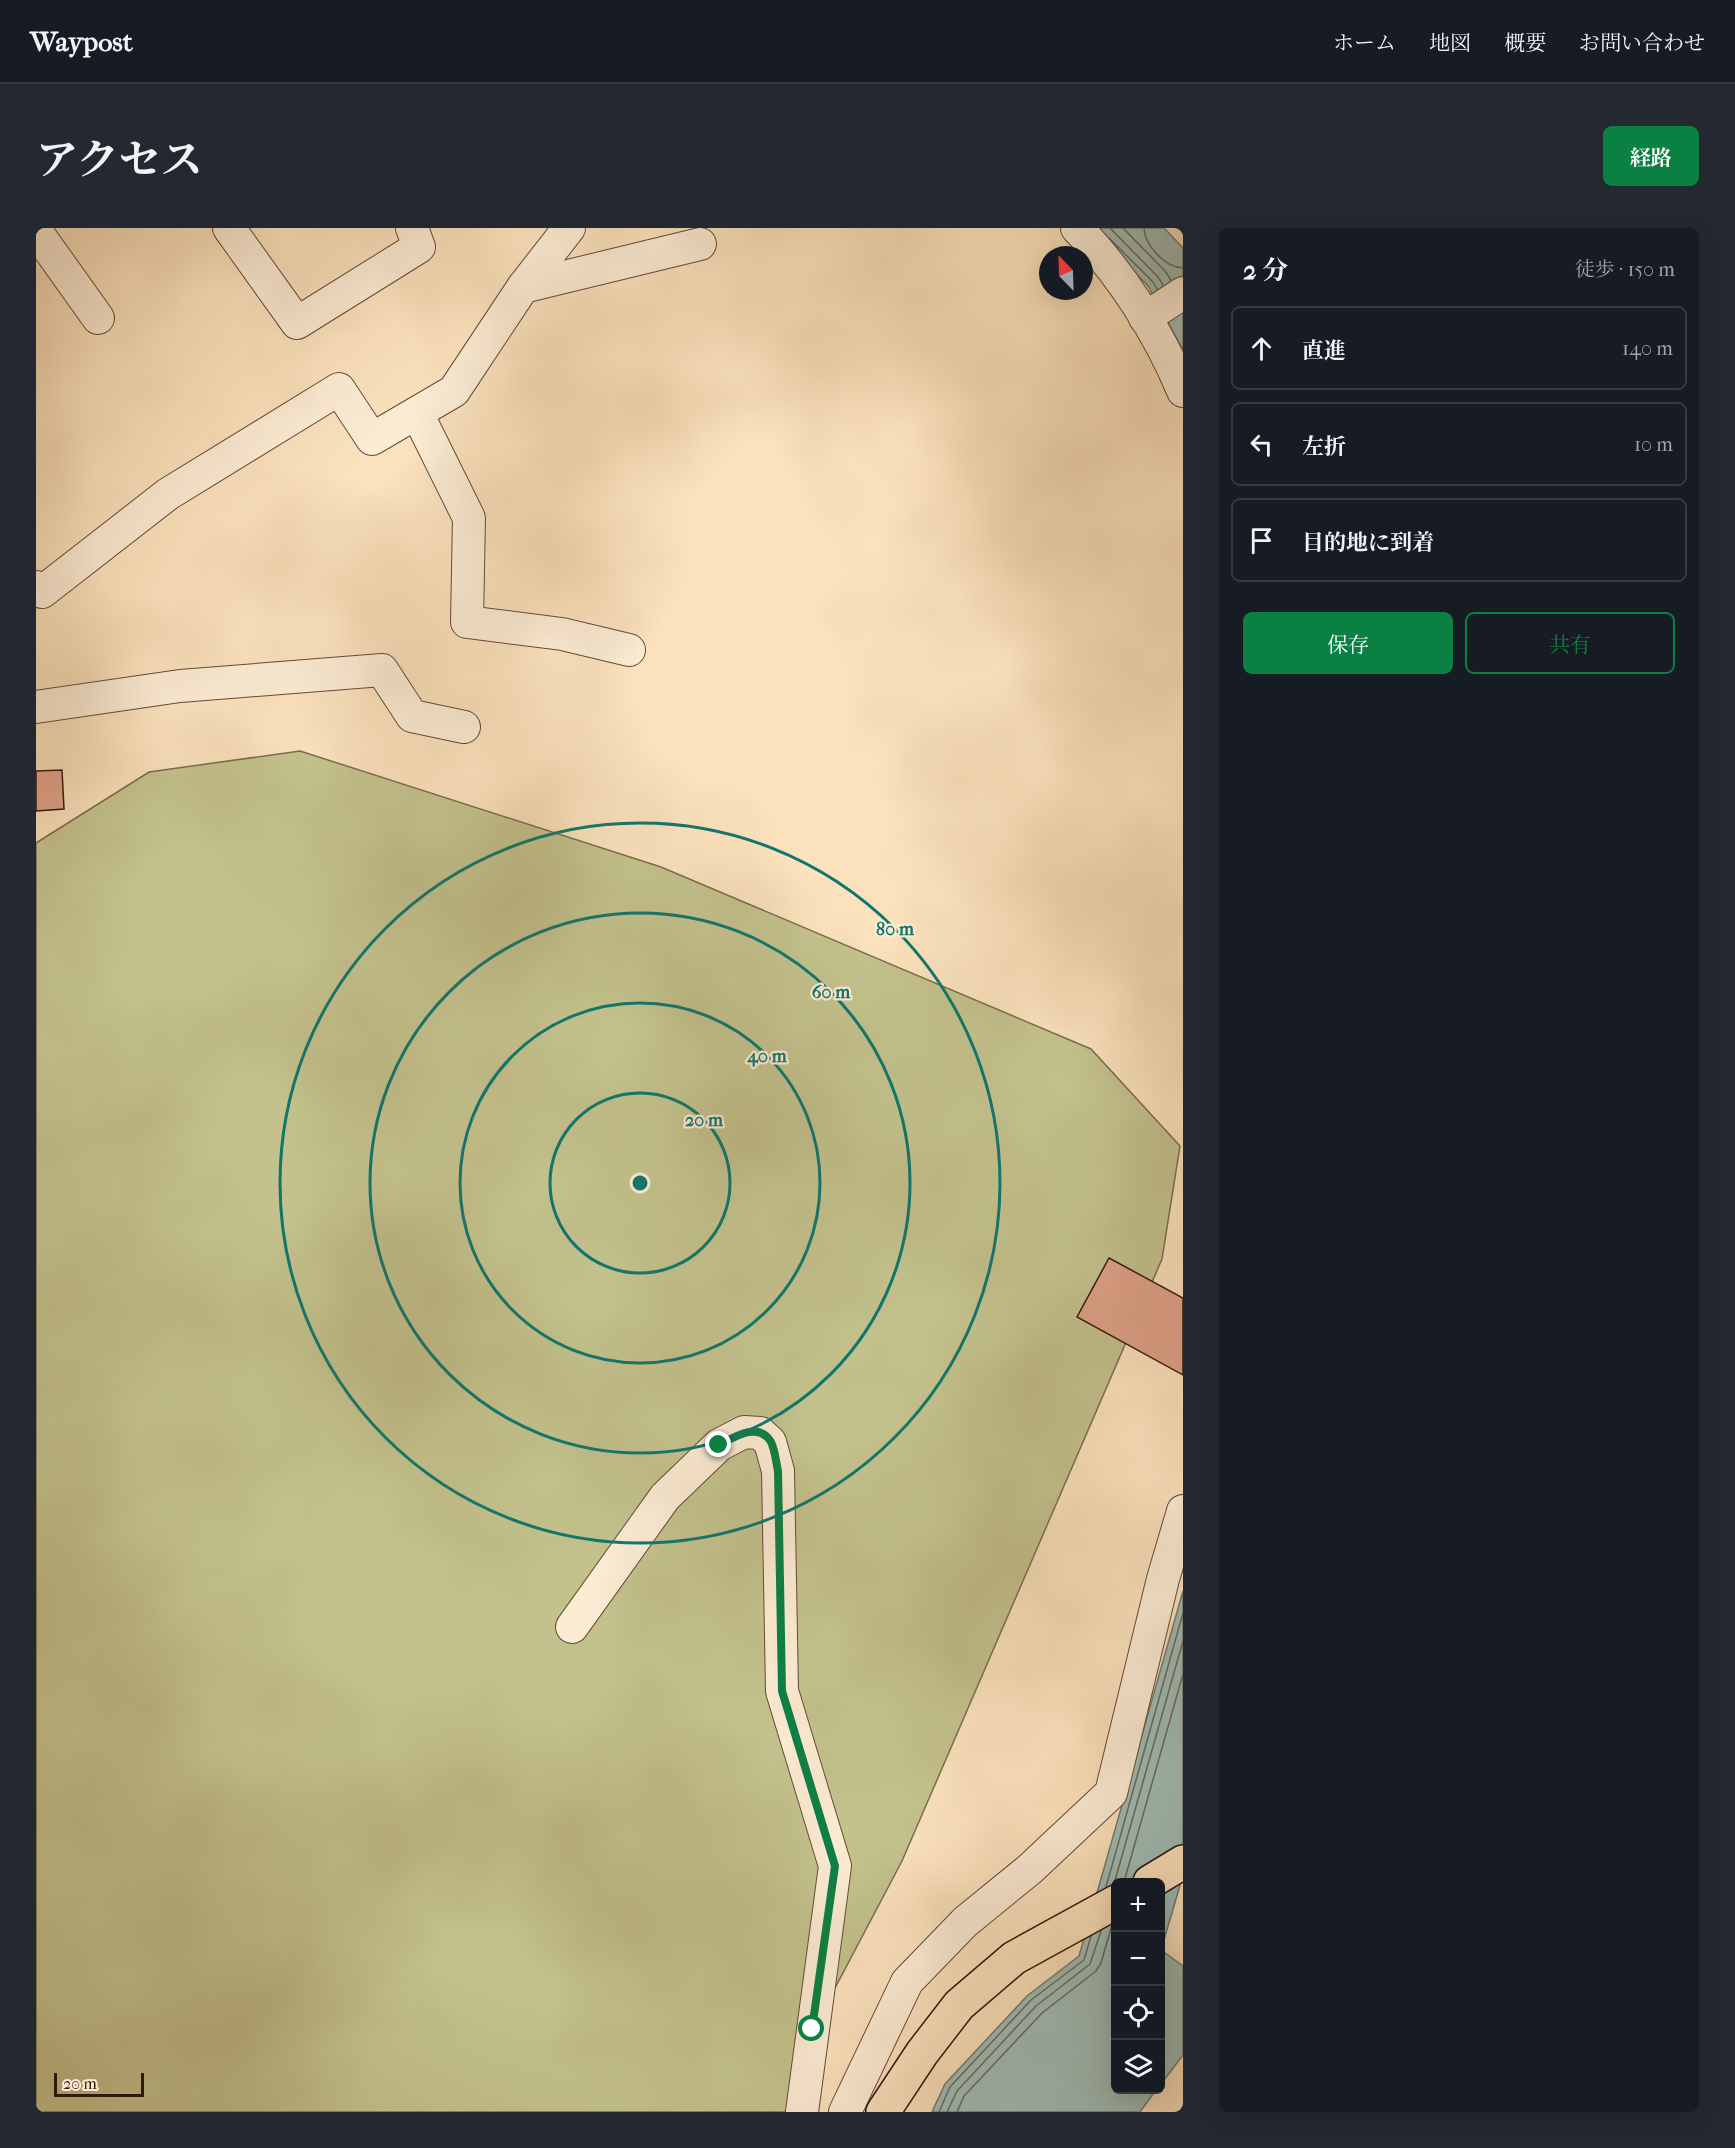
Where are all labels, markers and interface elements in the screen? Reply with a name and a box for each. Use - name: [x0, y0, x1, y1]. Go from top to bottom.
- text: Waypost: [30, 25, 133, 58]
- text: ホーム: [1333, 31, 1396, 55]
- text: 地図: [1429, 31, 1471, 55]
- text: 概要: [1504, 31, 1546, 55]
- text: お問い合わせ: [1579, 31, 1705, 55]
- button: 経路: [1603, 126, 1699, 186]
- text: アクセス: [36, 136, 203, 185]
- north arrow: [1039, 246, 1093, 300]
- text: 2 分: [1243, 255, 1288, 286]
- text: 徒歩 · 150 m: [1575, 258, 1675, 281]
- icon: ahead: [1245, 332, 1278, 365]
- text: 140 m: [1622, 337, 1673, 360]
- text: 直進: [1302, 338, 1346, 364]
- icon: left: [1245, 428, 1278, 461]
- text: 10 m: [1634, 433, 1673, 456]
- text: 左折: [1302, 434, 1346, 460]
- icon: arrive: [1245, 524, 1278, 557]
- text: 目的地に到着: [1302, 530, 1434, 556]
- button: 保存: [1243, 612, 1453, 674]
- button: 共有: [1465, 612, 1675, 674]
- text: 80 m: [876, 919, 915, 940]
- text: 60 m: [812, 982, 851, 1003]
- text: 40 m: [746, 1046, 788, 1067]
- text: 20 m: [685, 1110, 724, 1131]
- centre of rings: [630, 1173, 650, 1193]
- route end: [705, 1431, 731, 1457]
- map controls: [1111, 1878, 1165, 2094]
- button: +: [1111, 1878, 1165, 1932]
- button: −: [1111, 1932, 1165, 1986]
- button: locate: [1111, 1986, 1165, 2040]
- route start: [798, 2015, 824, 2041]
- button: layers: [1111, 2040, 1165, 2094]
- scale bar: [54, 2070, 144, 2098]
- text: 20 m: [63, 2074, 97, 2093]

